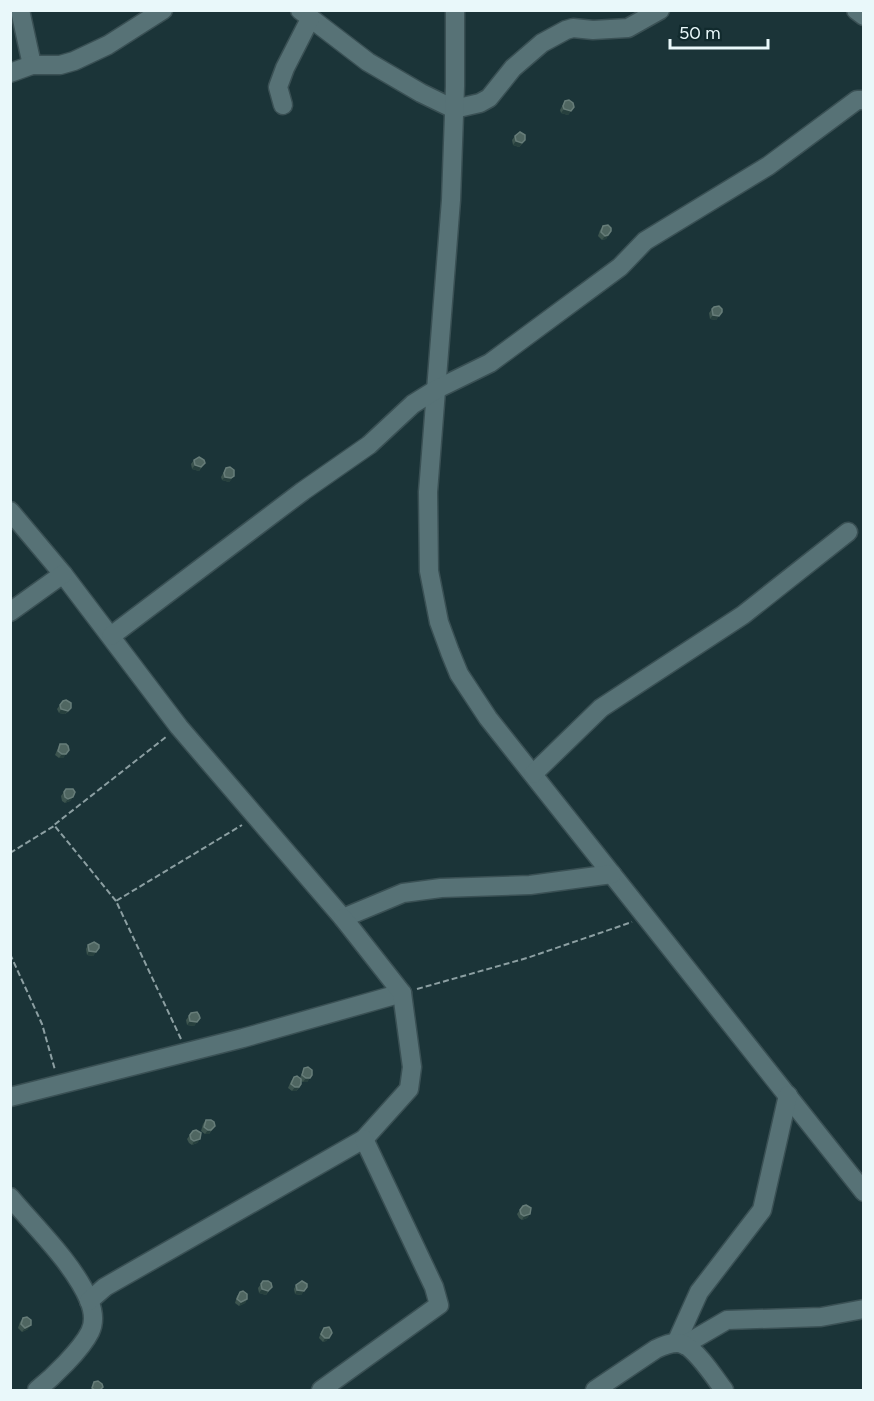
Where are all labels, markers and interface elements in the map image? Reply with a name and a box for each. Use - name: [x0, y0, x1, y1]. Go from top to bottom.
- scale bar: [670, 12, 768, 50]
- text: 50 m: [679, 22, 721, 44]

